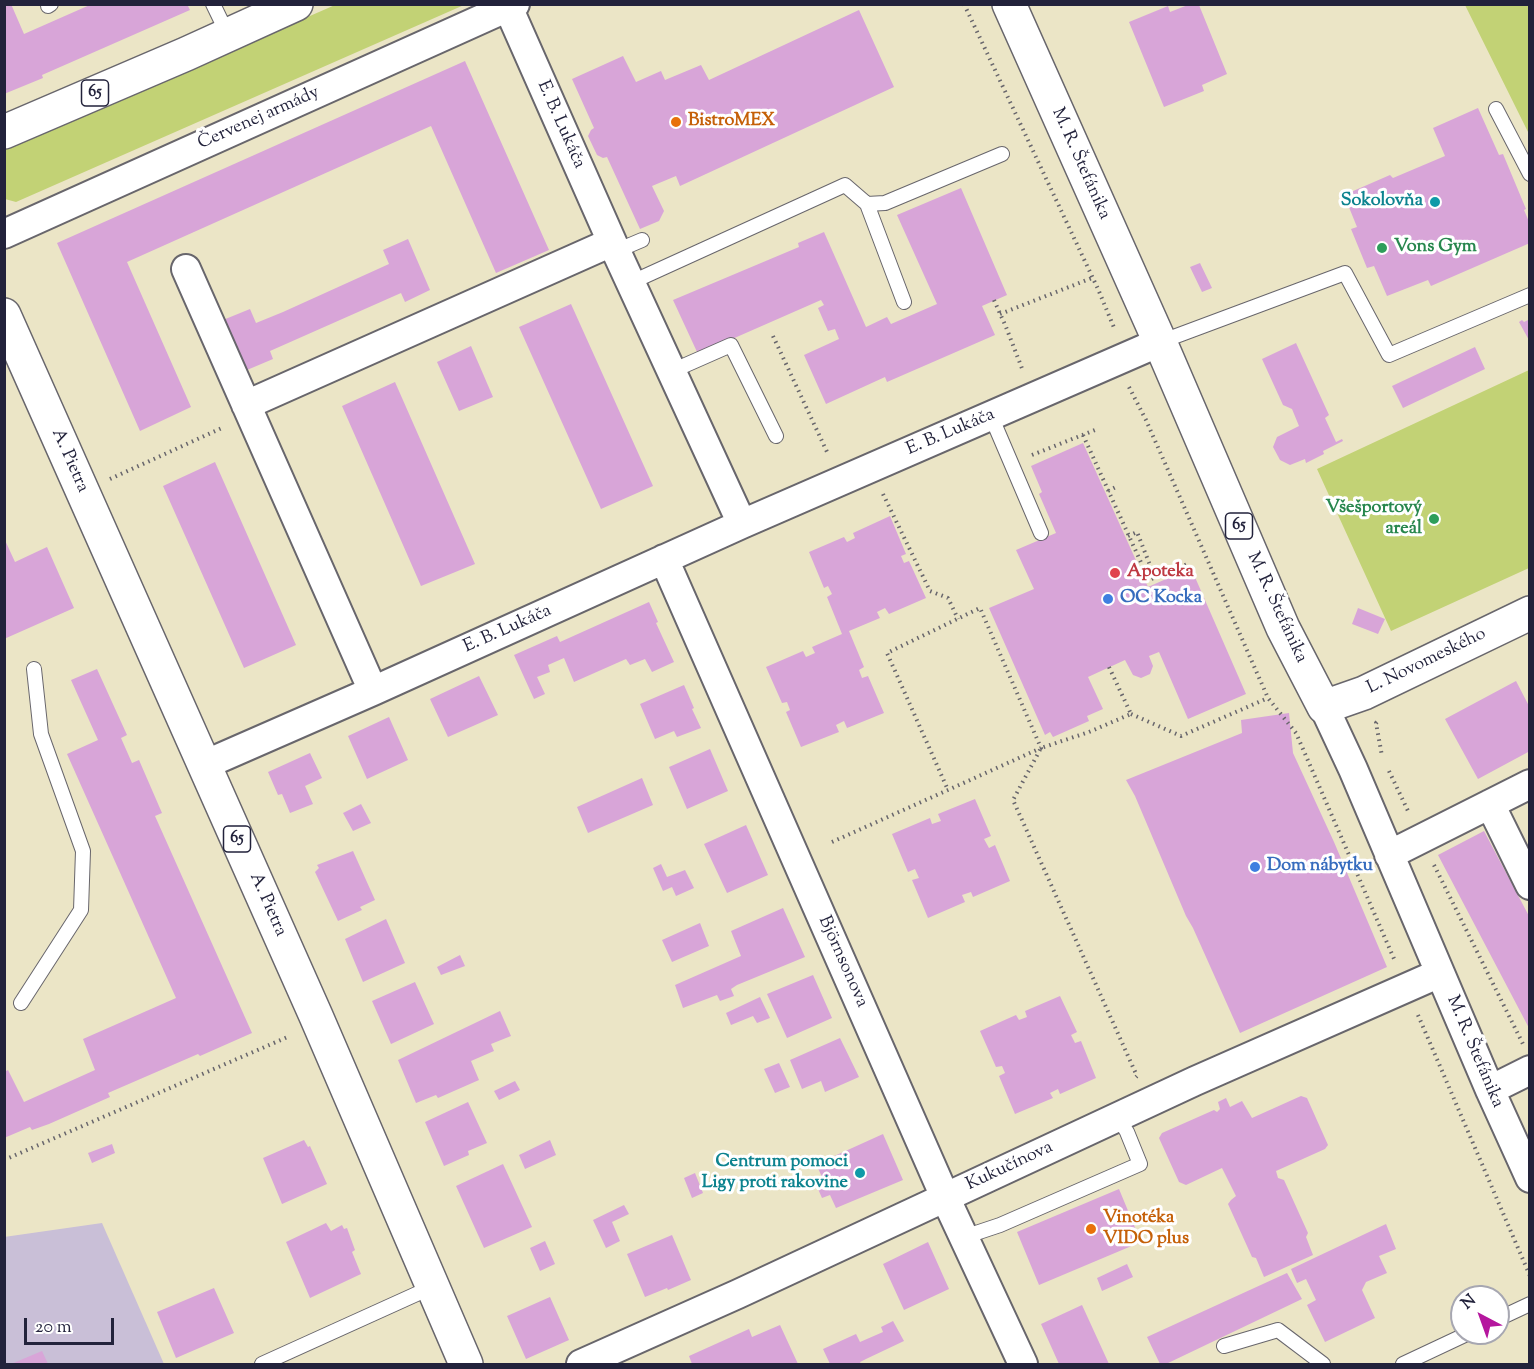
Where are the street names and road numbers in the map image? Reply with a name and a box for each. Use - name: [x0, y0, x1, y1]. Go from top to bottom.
- street label: E. B. Lukáča: [531, 78, 589, 172]
- road number: 65: [82, 80, 109, 106]
- street label: Červenej armády: [195, 83, 323, 155]
- street label: M. R. Štefánika: [1046, 105, 1114, 223]
- street label: E. B. Lukáča: [904, 405, 998, 461]
- street label: A. Pietra: [45, 426, 93, 496]
- road number: 65: [1226, 513, 1252, 539]
- street label: M. R. Štefánika: [1241, 549, 1311, 667]
- street label: E. B. Lukáča: [461, 601, 555, 659]
- street label: L. Novomeského: [1364, 624, 1490, 700]
- road number: 65: [224, 826, 250, 852]
- street label: A. Pietra: [243, 870, 291, 940]
- street label: Björnsonova: [812, 913, 872, 1011]
- street label: M. R. Štefánika: [1441, 993, 1507, 1111]
- street label: Kukučínova: [963, 1137, 1057, 1197]

